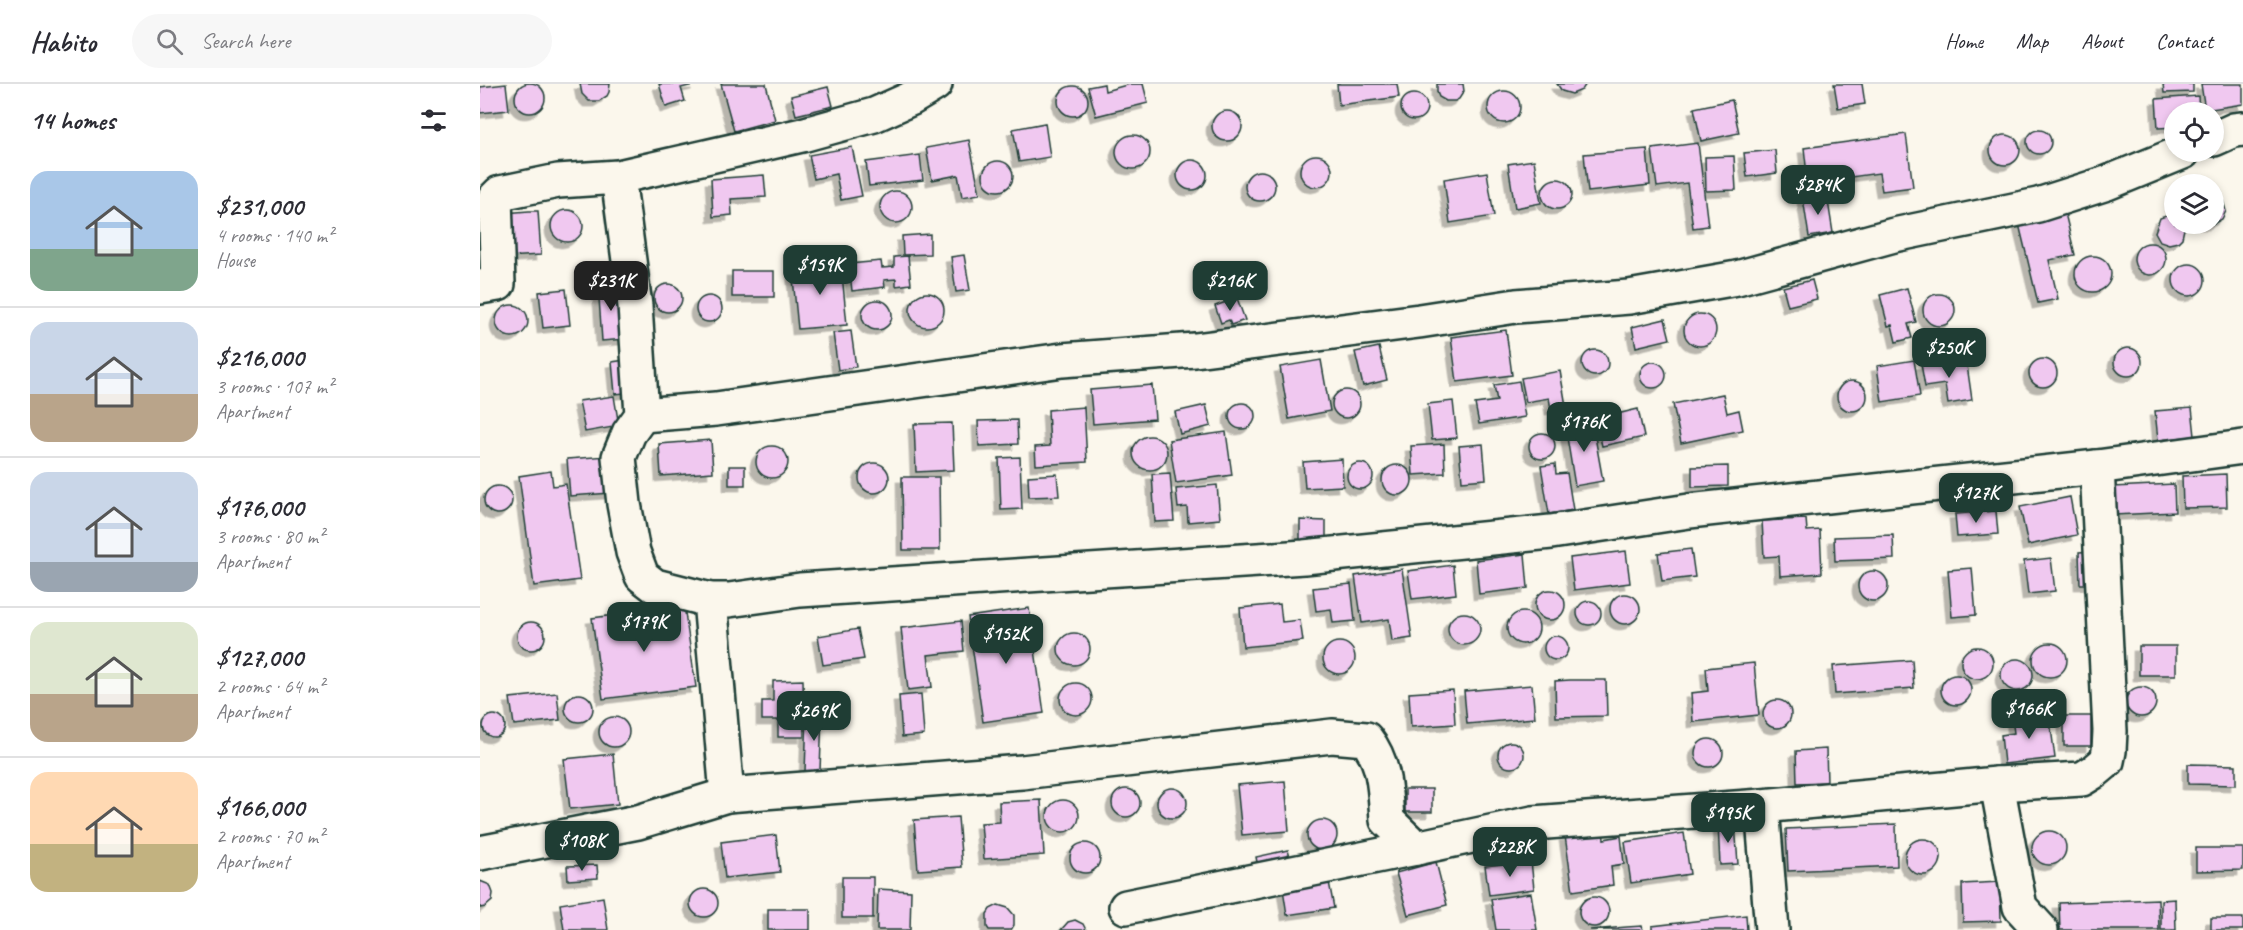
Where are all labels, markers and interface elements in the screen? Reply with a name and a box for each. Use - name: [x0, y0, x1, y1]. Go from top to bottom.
- search box: [132, 14, 552, 68]
- text: Habito: [30, 24, 96, 59]
- icon: search: [153, 25, 186, 58]
- text: Search here: [201, 27, 291, 55]
- text: Home: [1945, 28, 1983, 54]
- text: Map: [2016, 28, 2048, 54]
- text: About: [2081, 28, 2123, 54]
- text: Contact: [2156, 28, 2213, 54]
- map controls: [2164, 102, 2224, 234]
- button: locate: [2164, 102, 2224, 162]
- text: 14 homes: [30, 104, 115, 137]
- icon: filters: [417, 104, 450, 137]
- pin: $284K: [1776, 165, 1860, 216]
- text: $284K: [1795, 172, 1841, 197]
- button: layers: [2164, 174, 2224, 234]
- text: $231,000: [216, 190, 303, 223]
- icon: home: [78, 195, 150, 267]
- text: 4 rooms · 140 m²: [216, 223, 333, 248]
- pin: $159K: [778, 245, 862, 296]
- text: House: [216, 248, 255, 273]
- text: $159K: [797, 252, 843, 277]
- pin: $231K: [569, 261, 653, 312]
- pin: $216K: [1188, 261, 1272, 312]
- text: $231K: [588, 268, 634, 293]
- text: $216K: [1207, 268, 1253, 293]
- pin: $250K: [1907, 328, 1991, 379]
- text: $250K: [1926, 335, 1972, 360]
- text: $216,000: [216, 341, 304, 374]
- icon: home: [78, 346, 150, 418]
- text: 3 rooms · 107 m²: [216, 374, 333, 399]
- text: Apartment: [216, 399, 289, 424]
- pin: $176K: [1542, 402, 1626, 453]
- text: $176K: [1561, 409, 1607, 434]
- pin: $127K: [1934, 473, 2018, 524]
- text: $127K: [1953, 480, 1999, 505]
- text: $176,000: [216, 491, 304, 524]
- icon: home: [78, 496, 150, 568]
- text: 3 rooms · 80 m²: [216, 524, 324, 549]
- text: Apartment: [216, 549, 289, 574]
- pin: $179K: [602, 602, 686, 653]
- text: $179K: [621, 609, 667, 634]
- pin: $152K: [964, 614, 1048, 665]
- text: $152K: [983, 621, 1029, 646]
- text: $127,000: [216, 641, 303, 674]
- icon: home: [78, 646, 150, 718]
- text: 2 rooms · 64 m²: [216, 674, 324, 699]
- pin: $166K: [1987, 689, 2071, 740]
- pin: $269K: [772, 691, 856, 742]
- text: $166K: [2006, 696, 2053, 721]
- text: $269K: [791, 698, 837, 723]
- text: Apartment: [216, 699, 289, 724]
- text: $166,000: [216, 791, 304, 824]
- pin: $195K: [1686, 793, 1770, 844]
- icon: home: [78, 796, 150, 868]
- text: $195K: [1705, 800, 1751, 825]
- pin: $108K: [540, 821, 624, 872]
- text: 2 rooms · 70 m²: [216, 824, 324, 849]
- pin: $228K: [1468, 827, 1552, 878]
- text: $108K: [559, 828, 605, 853]
- text: $228K: [1487, 834, 1533, 859]
- text: Apartment: [216, 849, 289, 874]

